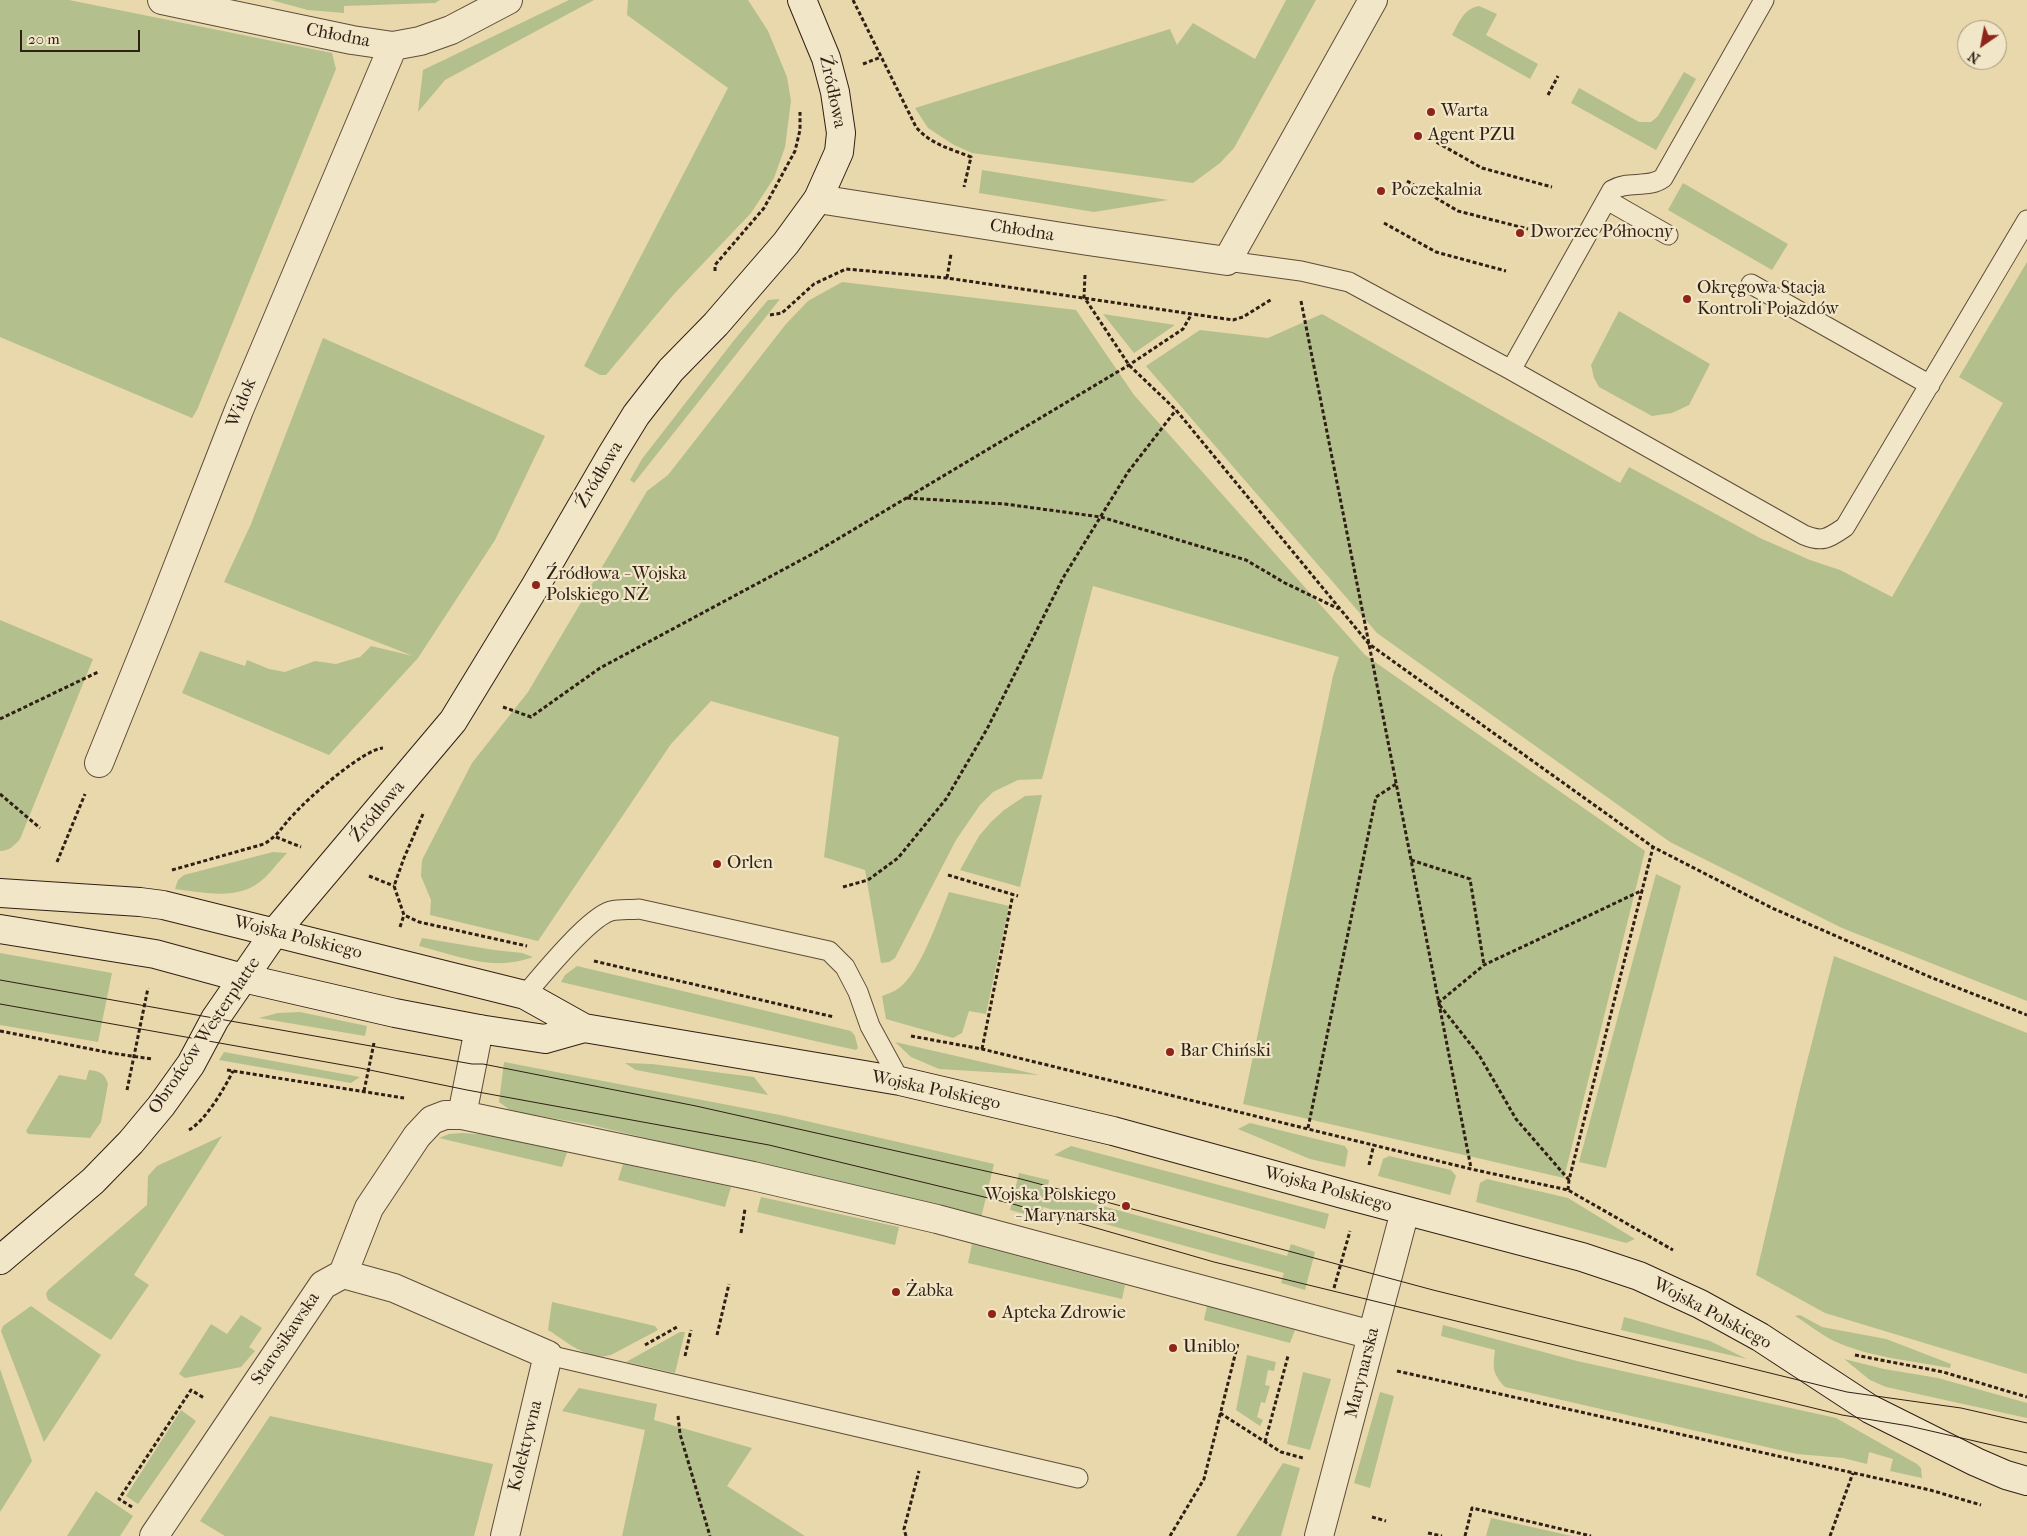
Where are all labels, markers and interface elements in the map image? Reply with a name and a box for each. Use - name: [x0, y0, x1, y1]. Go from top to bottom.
- street label: Chłodna: [304, 19, 372, 53]
- scale bar: [22, 20, 142, 52]
- north arrow: [1957, 20, 2007, 70]
- text: 20 m: [28, 30, 60, 48]
- text: N: [1965, 47, 1983, 67]
- street label: Źródłowa: [814, 54, 850, 130]
- place label: Warta: [1441, 101, 1488, 123]
- marker: Warta: [1425, 106, 1437, 118]
- place label: Agent PZU: [1428, 125, 1516, 147]
- marker: Agent PZU: [1412, 130, 1424, 142]
- place label: Poczekalnia: [1391, 180, 1482, 202]
- marker: Poczekalnia: [1375, 185, 1387, 197]
- street label: Chłodna: [988, 215, 1056, 247]
- place label: Dworzec Północny: [1530, 222, 1673, 244]
- marker: Dworzec Północny: [1514, 227, 1526, 239]
- place label: Okręgowa Stacja Kontroli Pojazdów: [1697, 278, 1839, 320]
- marker: Okręgowa Stacja Kontroli Pojazdów: [1681, 293, 1693, 305]
- street label: Widok: [222, 375, 262, 431]
- street label: Źródłowa: [572, 438, 628, 512]
- place label: Źródłowa - Wojska Polskiego NŻ: [546, 564, 686, 606]
- marker: Źródłowa - Wojska Polskiego NŻ: [530, 579, 542, 591]
- street label: Źródłowa: [346, 777, 410, 847]
- place label: Orlen: [727, 853, 773, 875]
- marker: Orlen: [711, 858, 723, 870]
- street label: Wojska Polskiego: [232, 912, 364, 964]
- street label: Obrońców Westerplatte: [144, 953, 266, 1119]
- place label: Bar Chiński: [1180, 1041, 1271, 1063]
- marker: Bar Chiński: [1164, 1046, 1176, 1058]
- street label: Wojska Polskiego: [870, 1067, 1002, 1115]
- street label: Wojska Polskiego: [1262, 1163, 1394, 1217]
- place label: Wojska Polskiego - Marynarska: [985, 1185, 1116, 1228]
- marker: Wojska Polskiego - Marynarska: [1120, 1200, 1132, 1212]
- street label: Wojska Polskiego: [1649, 1274, 1775, 1354]
- place label: Żabka: [906, 1281, 953, 1303]
- marker: Żabka: [890, 1286, 902, 1298]
- street label: Starosikawska: [247, 1288, 325, 1390]
- place label: Apteka Zdrowie: [1002, 1303, 1126, 1325]
- marker: Apteka Zdrowie: [986, 1308, 998, 1320]
- street label: Marynarska: [1341, 1325, 1385, 1421]
- place label: Uniblo: [1183, 1337, 1236, 1359]
- marker: Uniblo: [1167, 1342, 1179, 1354]
- street label: Kolektywna: [504, 1398, 548, 1494]

